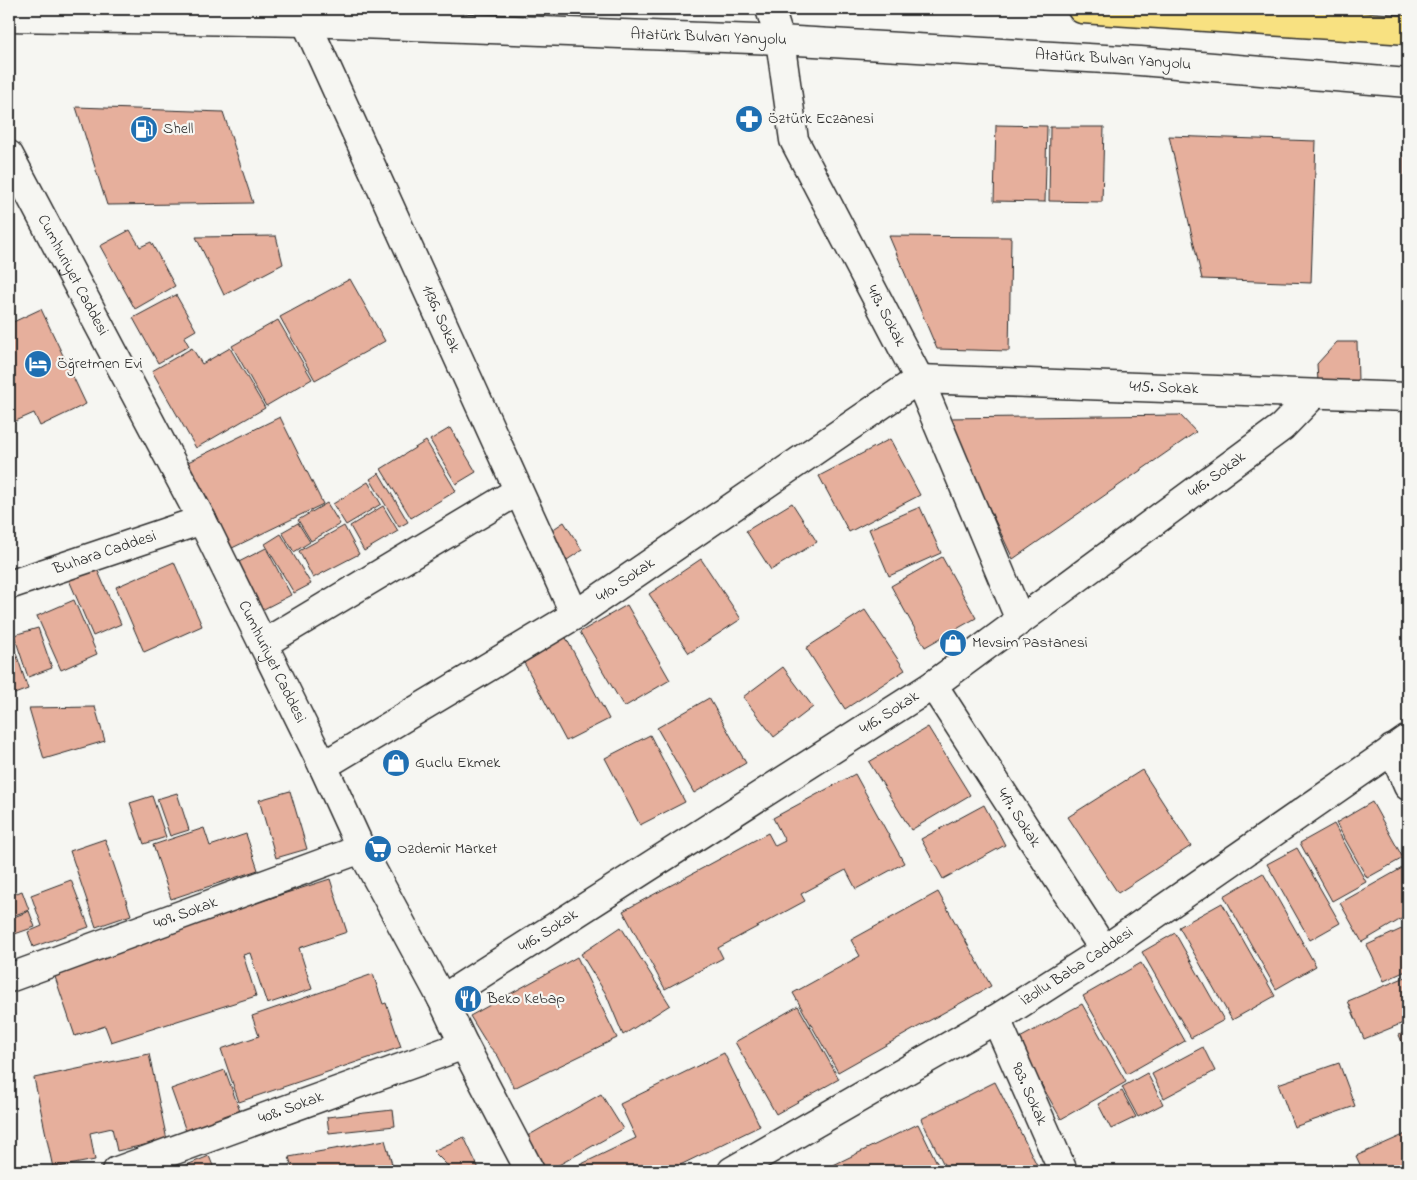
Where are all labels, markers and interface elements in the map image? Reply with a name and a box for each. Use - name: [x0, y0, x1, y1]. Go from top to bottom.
- street label: Atatürk Bulvarı Yanyolu: [630, 22, 788, 52]
- street label: Atatürk Bulvarı Yanyolu: [1034, 43, 1192, 77]
- pharmacy icon: Öztürk Eczanesi: [734, 104, 764, 134]
- place label: Öztürk Eczanesi: [768, 107, 874, 131]
- fuel station icon: Shell: [129, 114, 159, 144]
- place label: Shell: [163, 117, 194, 141]
- street label: Cumhuriyet Caddesi: [31, 210, 115, 340]
- street label: 1136. Sokak: [415, 281, 467, 357]
- street label: 413. Sokak: [860, 281, 912, 352]
- hotel icon: Öğretmen Evi: [23, 349, 53, 379]
- place label: Öğretmen Evi: [57, 352, 143, 376]
- street label: 415. Sokak: [1129, 375, 1200, 401]
- street label: 416. Sokak: [1183, 445, 1252, 505]
- street label: Buhara Caddesi: [49, 524, 160, 582]
- street label: 410. Sokak: [591, 551, 661, 609]
- street label: Cumhuriyet Caddesi: [231, 596, 312, 727]
- shop icon: Mevsim Pastanesi: [938, 628, 968, 658]
- place label: Mevsim Pastanesi: [972, 631, 1088, 655]
- street label: 416. Sokak: [855, 684, 925, 741]
- shop icon: Guclu Ekmek: [381, 748, 411, 778]
- place label: Guclu Ekmek: [415, 751, 501, 775]
- street label: 417. Sokak: [991, 783, 1047, 853]
- supermarket icon: Ozdemir Market: [363, 834, 393, 864]
- place label: Ozdemir Market: [397, 837, 498, 861]
- street label: 409. Sokak: [150, 890, 222, 936]
- street label: 416. Sokak: [514, 902, 584, 959]
- street label: İzollu Baba Caddesi: [1016, 921, 1139, 1013]
- restaurant icon: Beko Kebap: [453, 984, 483, 1014]
- place label: Beko Kebap: [486, 987, 565, 1011]
- street label: 903. Sokak: [1005, 1059, 1054, 1130]
- street label: 408. Sokak: [255, 1085, 328, 1131]

